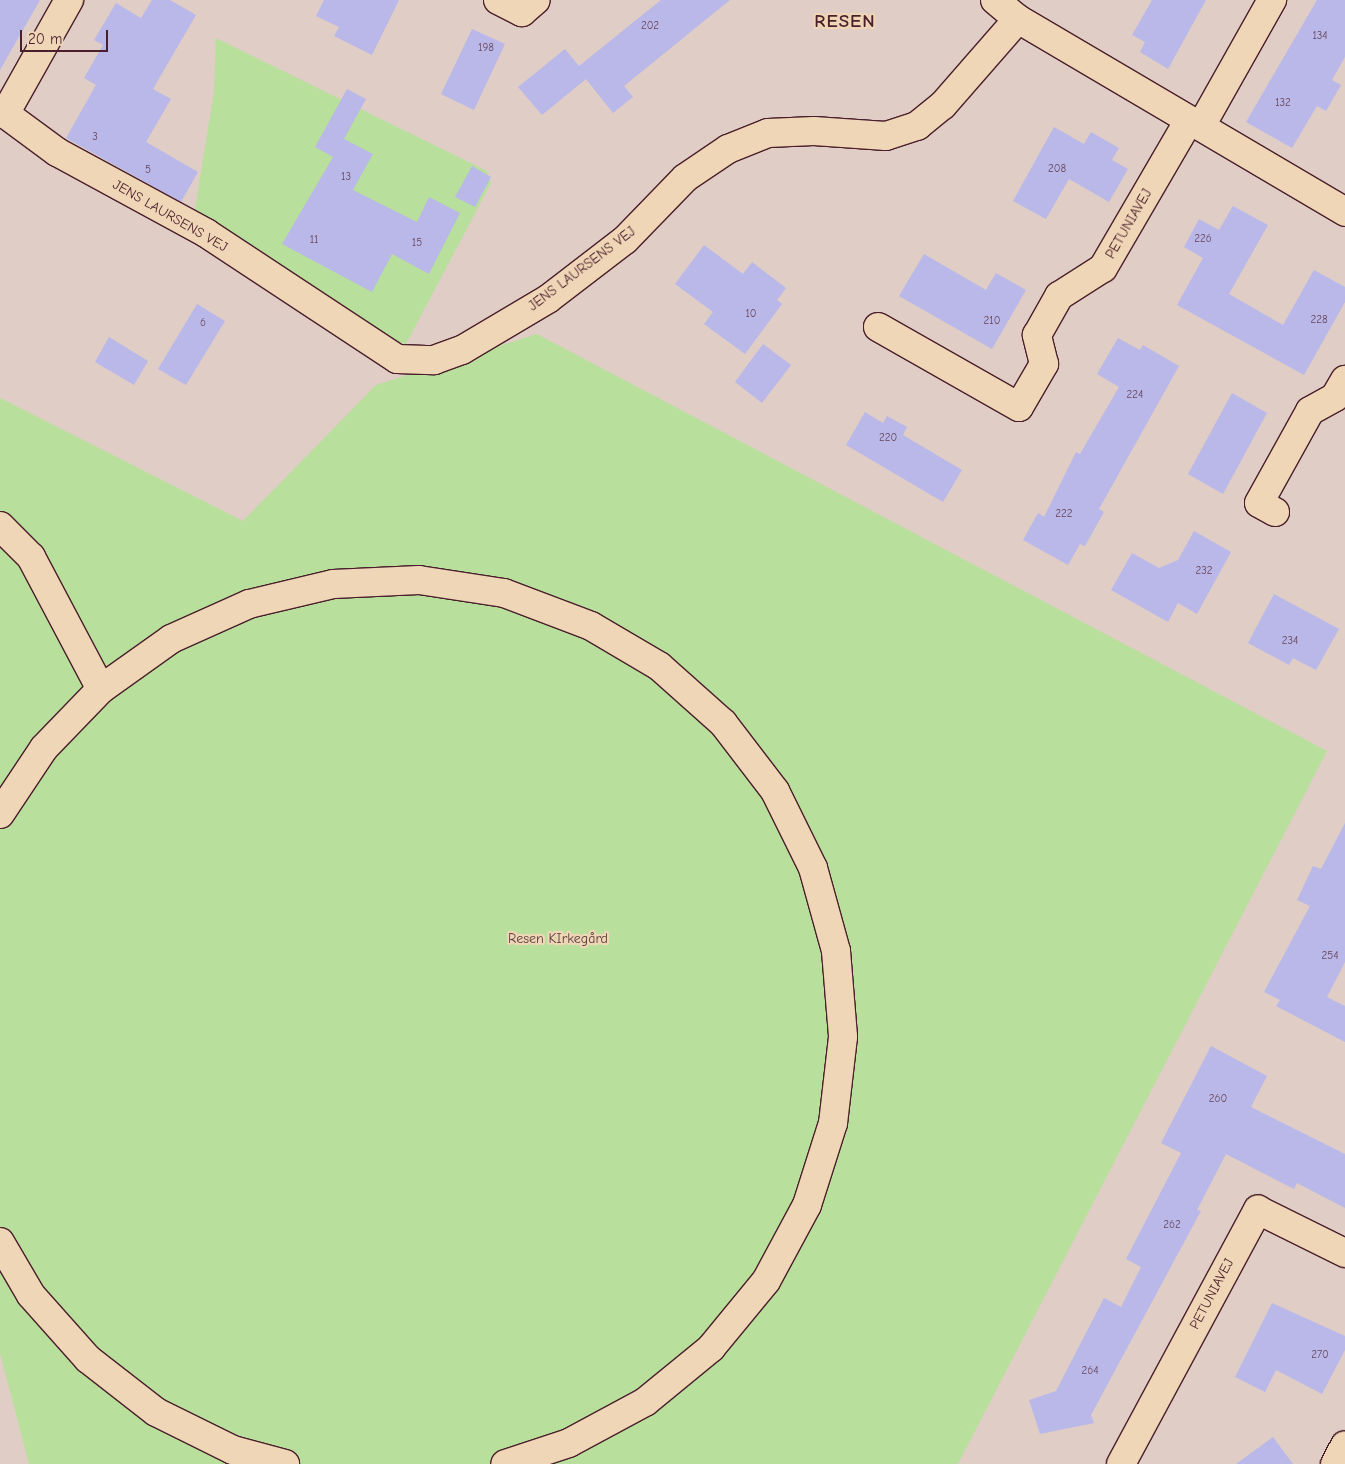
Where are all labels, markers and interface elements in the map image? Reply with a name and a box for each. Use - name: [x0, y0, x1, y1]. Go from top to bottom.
- district label: RESEN: [814, 11, 876, 33]
- house number: 202: [641, 19, 659, 33]
- scale bar: [22, 20, 110, 52]
- house number: 134: [1312, 29, 1328, 43]
- text: 20 m: [28, 30, 62, 48]
- house number: 198: [478, 41, 494, 55]
- house number: 132: [1275, 96, 1291, 110]
- house number: 3: [92, 130, 98, 144]
- house number: 208: [1048, 162, 1066, 176]
- house number: 5: [145, 163, 151, 177]
- house number: 13: [341, 170, 351, 184]
- street label: JENS LAURSENS VEJ: [110, 176, 230, 256]
- street label: PETUNIAVEJ: [1102, 186, 1156, 262]
- street label: JENS LAURSENS VEJ: [525, 223, 639, 315]
- house number: 226: [1194, 232, 1212, 246]
- house number: 11: [310, 233, 318, 247]
- house number: 15: [412, 236, 422, 250]
- house number: 10: [745, 307, 757, 321]
- house number: 228: [1310, 313, 1328, 327]
- house number: 210: [984, 314, 1000, 328]
- house number: 6: [200, 316, 206, 330]
- house number: 224: [1127, 388, 1143, 402]
- house number: 220: [879, 431, 897, 445]
- house number: 222: [1055, 507, 1073, 521]
- house number: 232: [1195, 564, 1213, 578]
- house number: 234: [1282, 634, 1298, 648]
- park label: Resen KIrkegård: [508, 931, 608, 947]
- house number: 254: [1321, 949, 1339, 963]
- house number: 260: [1209, 1092, 1227, 1106]
- house number: 262: [1163, 1218, 1181, 1232]
- street label: PETUNIAVEJ: [1186, 1256, 1238, 1332]
- house number: 270: [1311, 1348, 1329, 1362]
- house number: 264: [1081, 1364, 1099, 1378]

